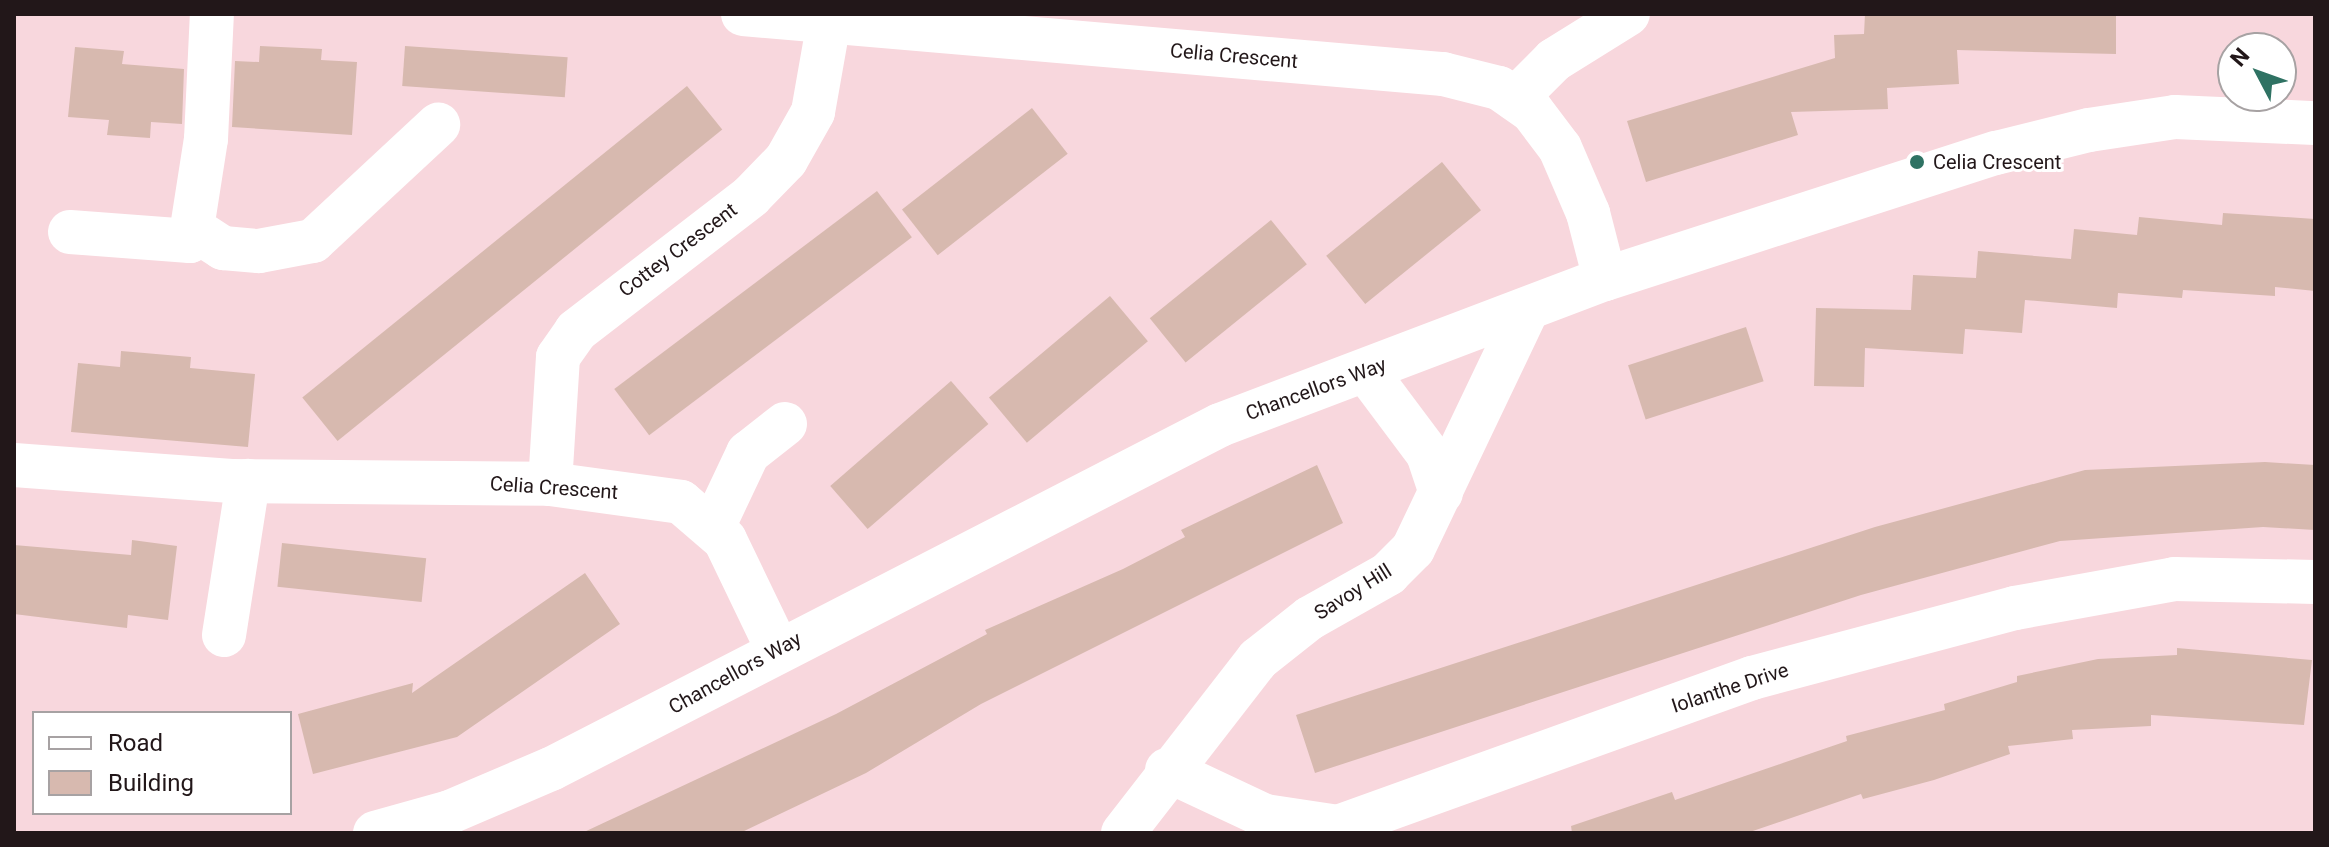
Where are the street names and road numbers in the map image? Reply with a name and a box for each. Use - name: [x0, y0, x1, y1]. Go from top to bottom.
- street label: Celia Crescent: [1169, 38, 1299, 74]
- street label: Cottey Crescent: [614, 198, 742, 302]
- street label: Chancellors Way: [1242, 352, 1390, 426]
- street label: Celia Crescent: [489, 472, 619, 504]
- street label: Savoy Hill: [1310, 559, 1396, 625]
- street label: Chancellors Way: [665, 627, 805, 719]
- street label: Iolanthe Drive: [1668, 658, 1792, 718]

